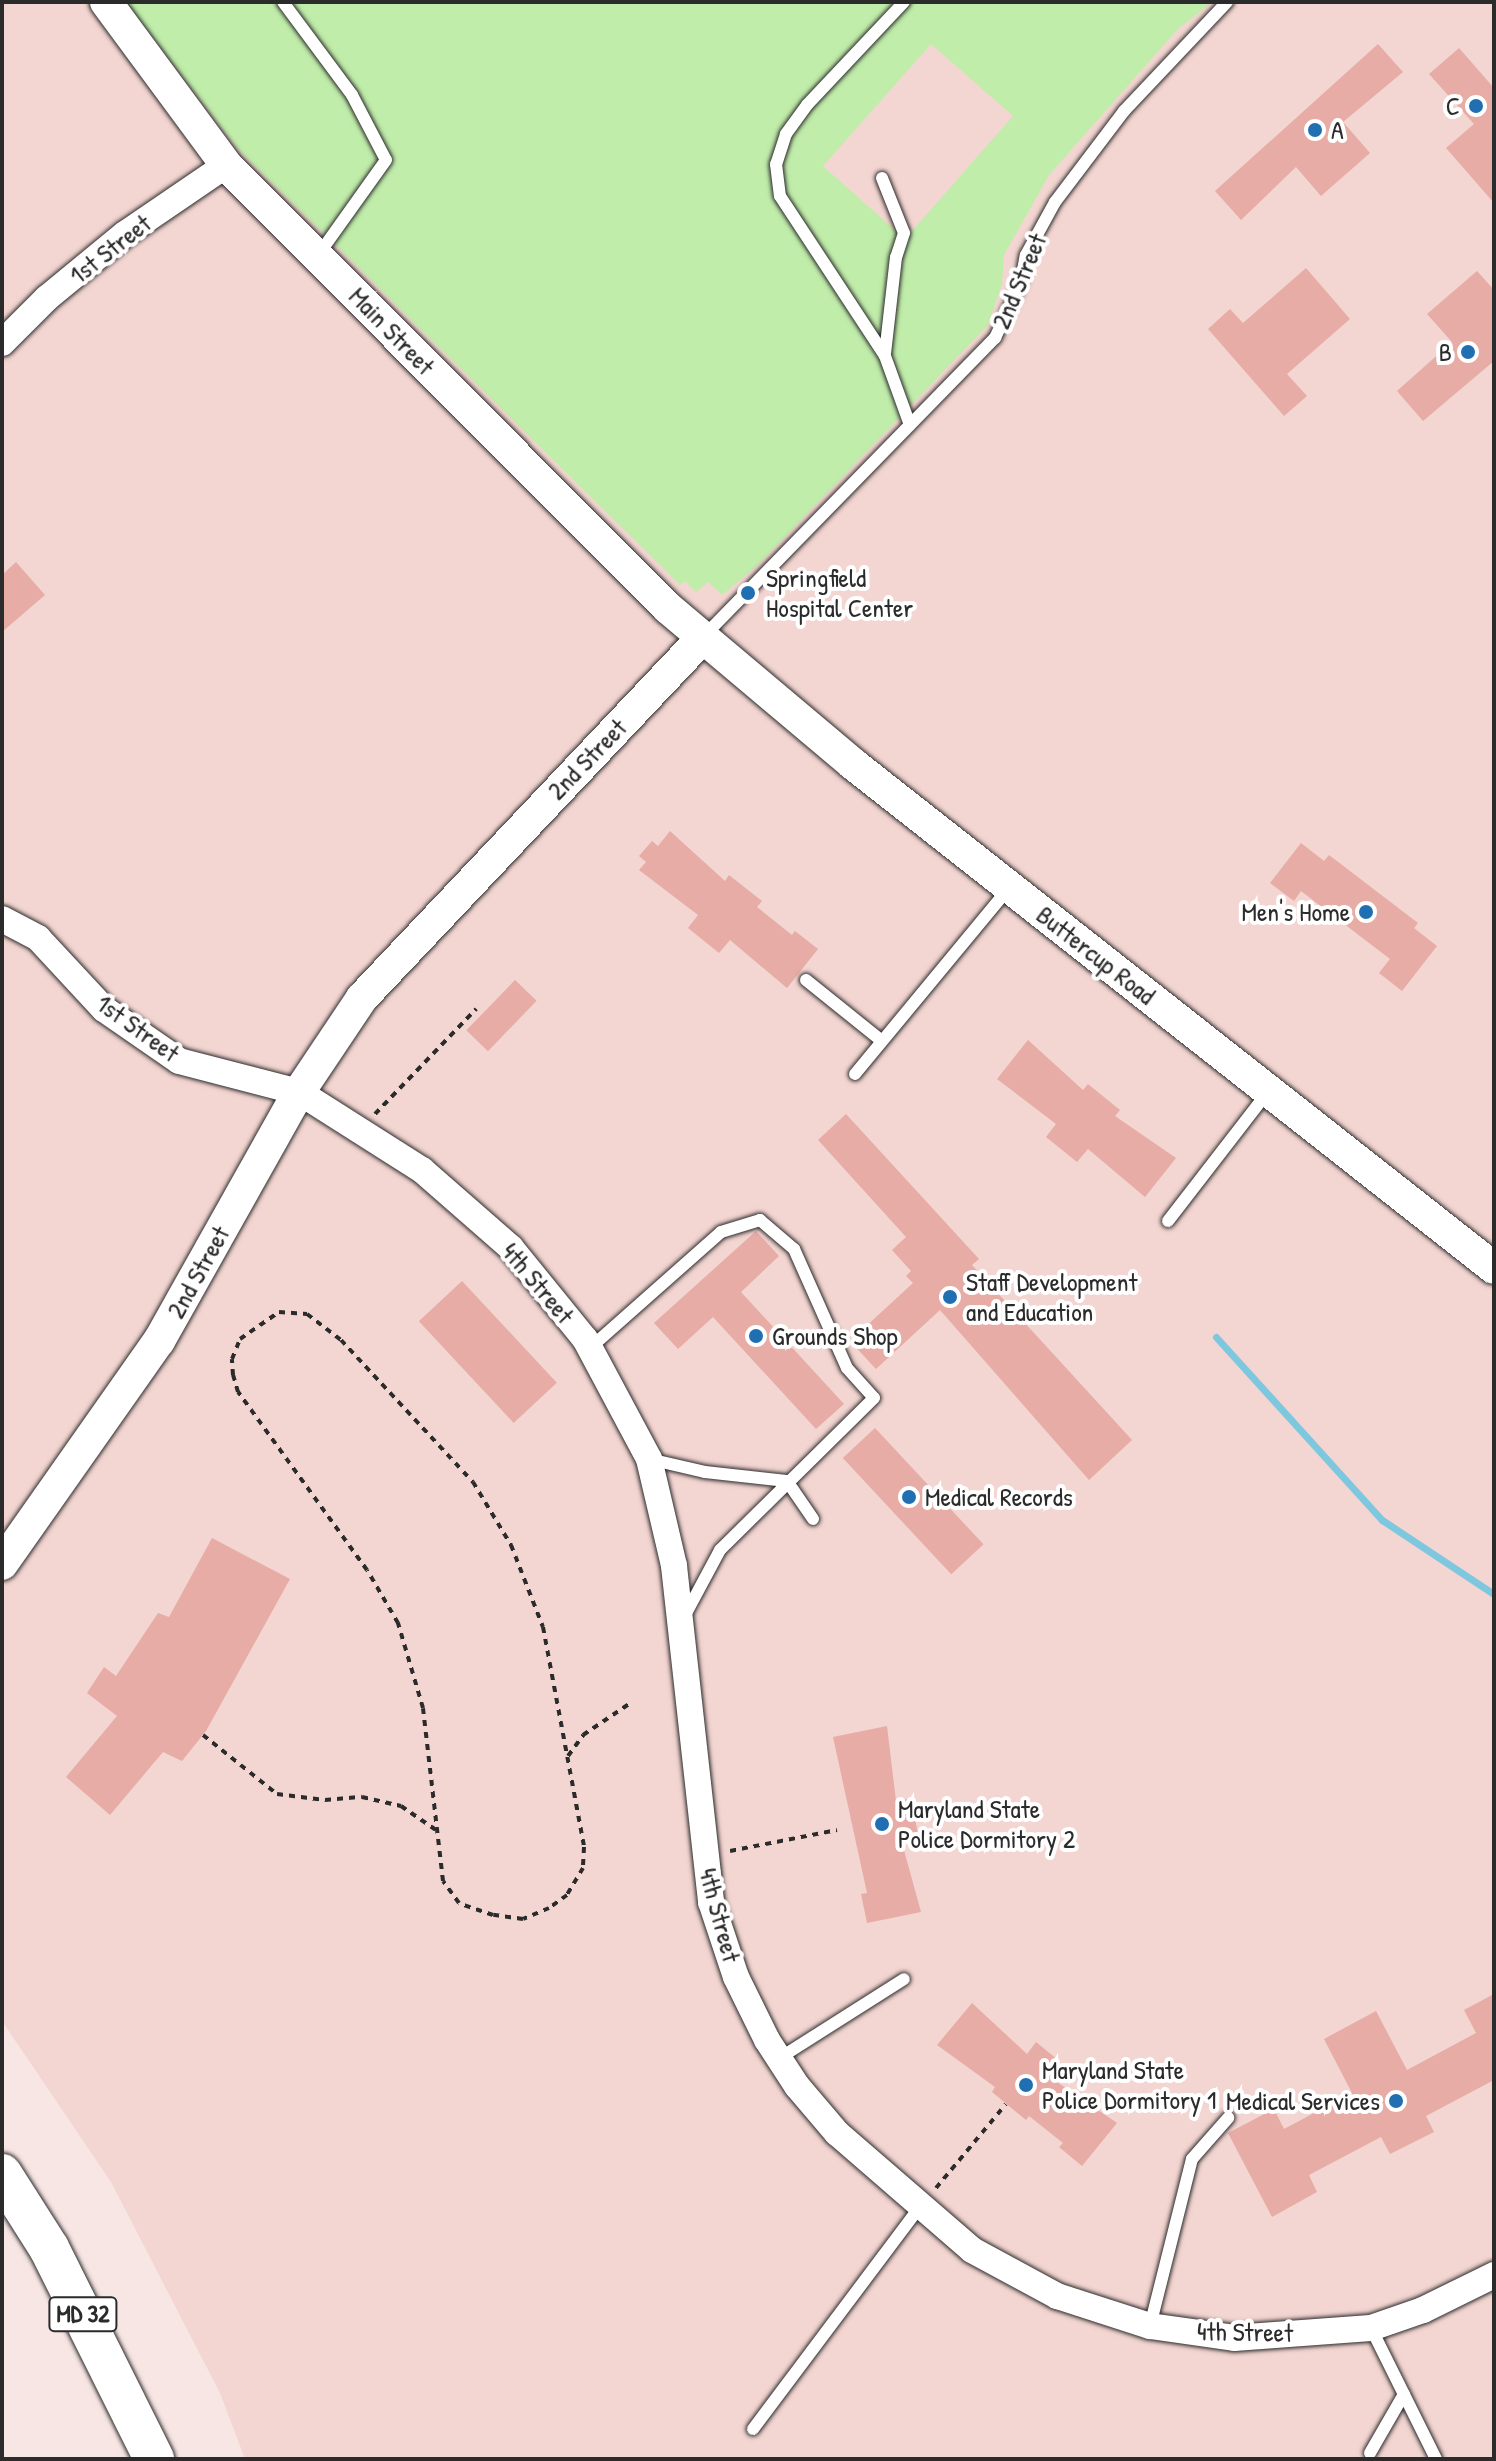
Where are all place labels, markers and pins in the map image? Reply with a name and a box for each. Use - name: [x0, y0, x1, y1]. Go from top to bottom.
- place label: C: [1446, 90, 1460, 122]
- marker: C: [1467, 97, 1485, 115]
- place label: A: [1331, 114, 1344, 146]
- marker: A: [1306, 121, 1324, 139]
- place label: B: [1439, 336, 1452, 368]
- marker: B: [1459, 343, 1477, 361]
- place label: Springfield Hospital Center: [766, 562, 913, 624]
- marker: Springfield Hospital Center: [737, 582, 759, 604]
- place label: Men's Home: [1242, 896, 1350, 928]
- marker: Men's Home: [1357, 903, 1375, 921]
- place label: Staff Development and Education: [966, 1266, 1137, 1328]
- marker: Staff Development and Education: [941, 1288, 959, 1306]
- place label: Grounds Shop: [772, 1320, 898, 1352]
- marker: Grounds Shop: [747, 1327, 765, 1345]
- place label: Medical Records: [925, 1481, 1073, 1513]
- marker: Medical Records: [900, 1488, 918, 1506]
- place label: Maryland State Police Dormitory 2: [898, 1793, 1075, 1854]
- marker: Maryland State Police Dormitory 2: [873, 1815, 891, 1833]
- place label: Maryland State Police Dormitory 1: [1042, 2054, 1216, 2116]
- marker: Maryland State Police Dormitory 1: [1017, 2076, 1035, 2094]
- place label: Medical Services: [1226, 2085, 1380, 2117]
- marker: Medical Services: [1387, 2092, 1405, 2110]

